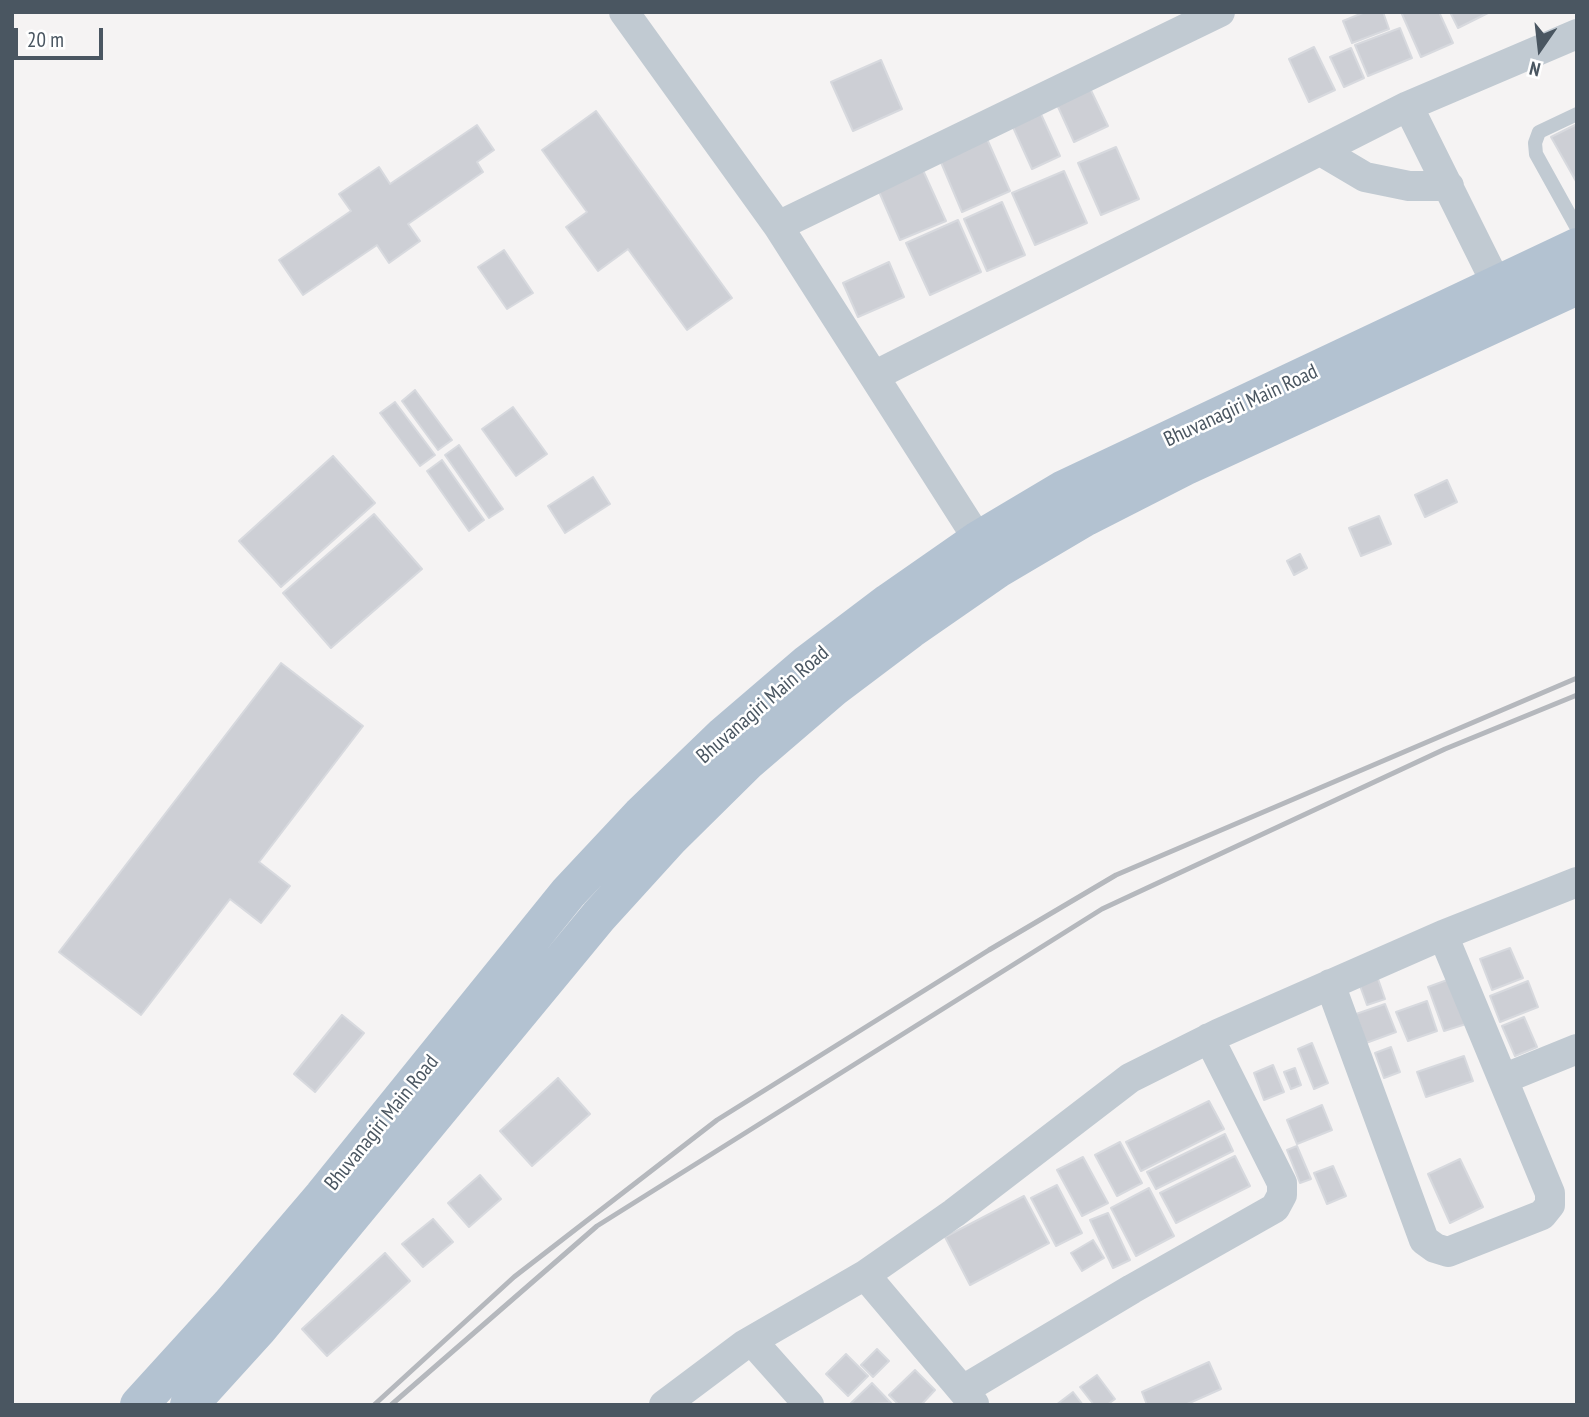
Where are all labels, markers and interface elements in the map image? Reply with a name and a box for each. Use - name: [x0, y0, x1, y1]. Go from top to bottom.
- scale bar: [18, 14, 107, 58]
- north arrow: [1505, 14, 1575, 84]
- text: 20 m: [27, 26, 64, 53]
- text: N: [1527, 56, 1543, 82]
- street label: Bhuvanagiri Main Road: [1160, 359, 1322, 453]
- street label: Bhuvanagiri Main Road: [692, 641, 834, 769]
- street label: Bhuvanagiri Main Road: [320, 1050, 444, 1196]

